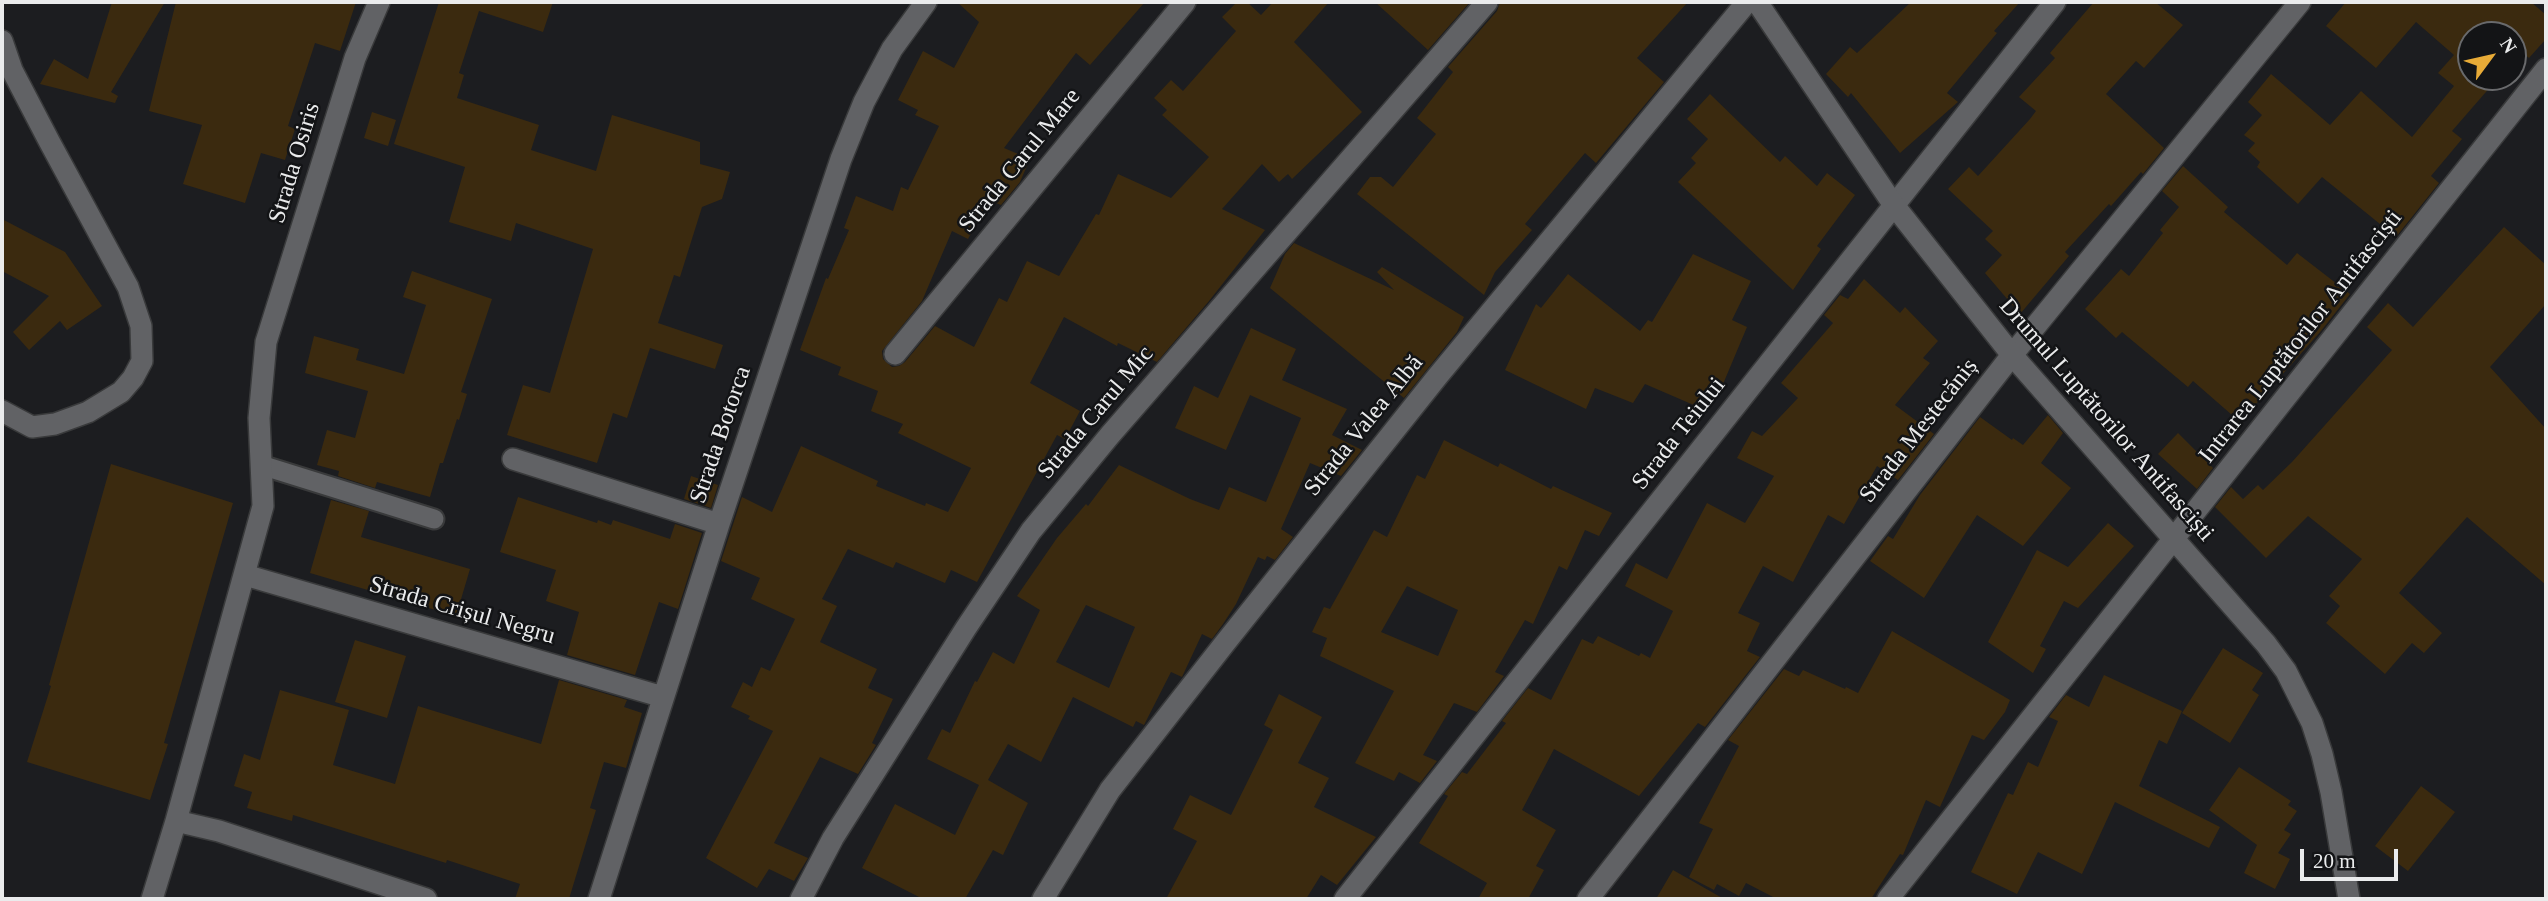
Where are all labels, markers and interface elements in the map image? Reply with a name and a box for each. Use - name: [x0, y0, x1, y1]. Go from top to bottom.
- north arrow: [2457, 21, 2527, 91]
- text: N: [2496, 34, 2521, 57]
- street label: Strada Carul Mare: [953, 83, 1087, 239]
- street label: Strada Osiris: [263, 99, 327, 227]
- street label: Intrarea Luptătorilor Antifasciști: [2193, 205, 2409, 469]
- street label: Drumul Luptătorilor Antifasciști: [1992, 292, 2220, 548]
- street label: Strada Carul Mic: [1032, 340, 1160, 486]
- street label: Strada Valea Albă: [1298, 350, 1430, 502]
- street label: Strada Mestecăniș: [1854, 353, 1984, 509]
- street label: Strada Botorca: [684, 363, 758, 507]
- street label: Strada Teiului: [1626, 372, 1732, 496]
- street label: Strada Crișul Negru: [366, 571, 558, 651]
- scale bar: [2303, 834, 2401, 878]
- text: 20 m: [2313, 849, 2356, 873]

